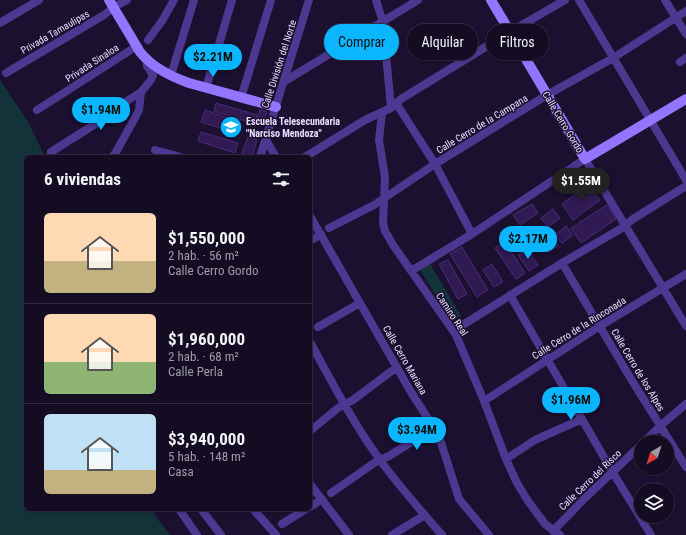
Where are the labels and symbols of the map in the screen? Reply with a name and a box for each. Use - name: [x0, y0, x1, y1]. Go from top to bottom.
- street label: Privada Tamaulipas: [19, 8, 92, 56]
- street label: Calle División del Norte: [260, 18, 299, 109]
- street label: Privada Sinaloa: [63, 42, 121, 84]
- pin: $2.21M: [180, 44, 246, 78]
- street label: Calle Cerro Gordo: [540, 89, 586, 155]
- street label: Calle Cerro de la Campana: [434, 92, 530, 156]
- pin: $1.94M: [68, 97, 134, 131]
- school or university icon: Escuela Telesecundaria "Narciso Mendoza": [218, 114, 244, 140]
- place label: Escuela Telesecundaria "Narciso Mendoza": [246, 116, 340, 139]
- pin: $1.55M: [548, 168, 614, 202]
- pin: $2.17M: [495, 226, 561, 260]
- street label: Camino Real: [434, 290, 470, 338]
- street label: Calle Cerro de la Rinconada: [530, 294, 628, 361]
- street label: Calle Cerro Mariana: [381, 324, 429, 397]
- street label: Calle Cerro de los Alpes: [609, 327, 667, 414]
- pin: $1.96M: [538, 387, 604, 421]
- pin: $3.94M: [384, 417, 450, 451]
- north arrow: [634, 435, 674, 475]
- street label: Calle Cerro del Risco: [557, 448, 623, 512]

